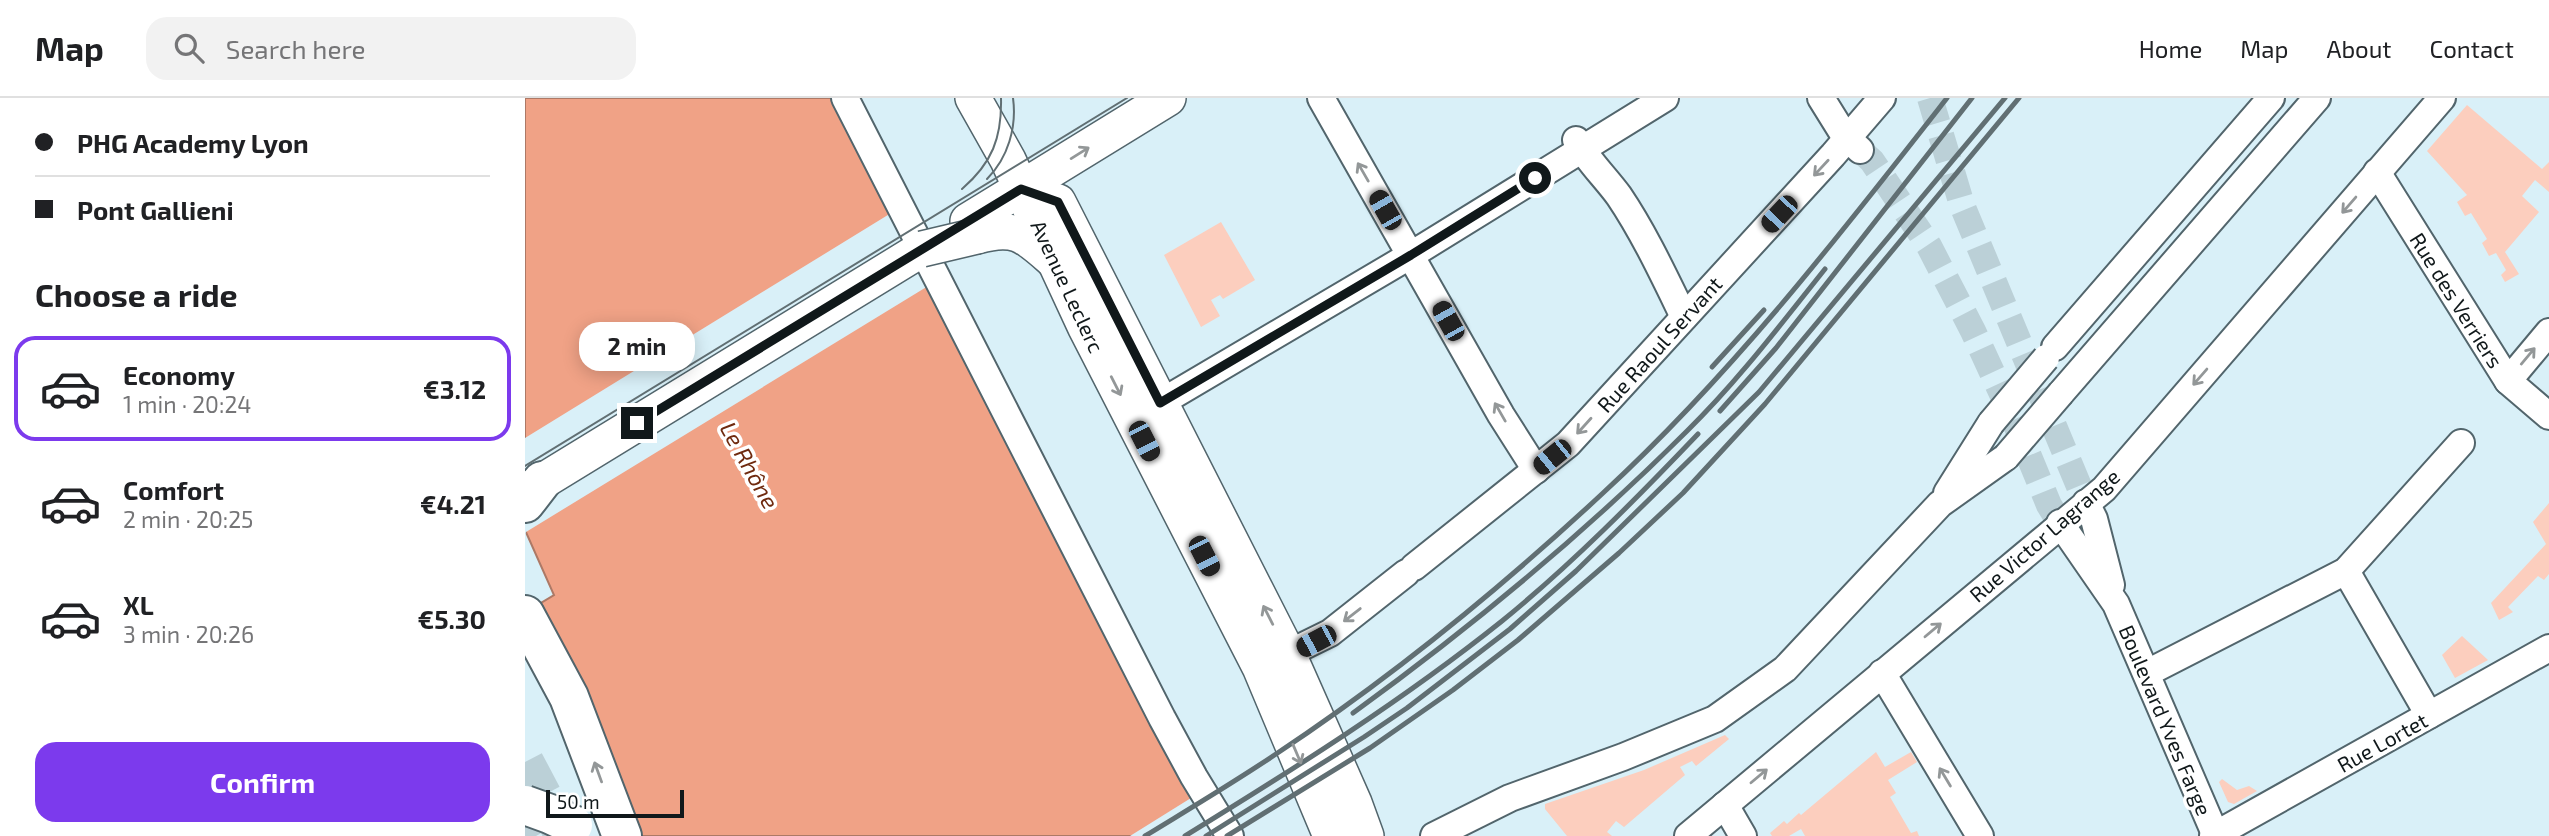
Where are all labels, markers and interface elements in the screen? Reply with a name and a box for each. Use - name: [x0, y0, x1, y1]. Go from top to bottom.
- search box: [146, 17, 636, 80]
- text: Map: [35, 28, 104, 68]
- icon: search: [170, 29, 208, 67]
- text: Search here: [226, 33, 365, 64]
- text: Home: [2139, 34, 2202, 63]
- text: Map: [2240, 34, 2288, 63]
- text: About: [2326, 34, 2392, 63]
- text: Contact: [2430, 34, 2514, 63]
- text: PHG Academy Lyon: [77, 127, 309, 158]
- one-way arrow: [1069, 146, 1089, 160]
- one-way arrow: [1813, 159, 1829, 177]
- one-way arrow: [1356, 162, 1370, 182]
- route start: [1519, 162, 1551, 194]
- car: [1366, 187, 1405, 233]
- car: [1757, 191, 1802, 237]
- text: Pont Gallieni: [77, 194, 234, 225]
- one-way arrow: [2341, 196, 2357, 214]
- street label: Avenue Leclerc: [1026, 216, 1110, 356]
- street label: Rue des Verriers: [2405, 228, 2509, 372]
- street label: Rue Raoul Servant: [1592, 271, 1726, 417]
- text: Choose a ride: [35, 275, 238, 313]
- car: [1429, 298, 1468, 344]
- callout: 2 min: [579, 322, 695, 370]
- text: 2 min: [608, 332, 666, 360]
- one-way arrow: [2520, 348, 2536, 366]
- icon: car: [39, 357, 102, 420]
- text: Economy: [123, 359, 235, 390]
- one-way arrow: [2192, 368, 2208, 386]
- text: €3.12: [423, 373, 486, 404]
- one-way arrow: [1110, 375, 1123, 396]
- text: 1 min · 20:24: [123, 390, 251, 418]
- one-way arrow: [1493, 403, 1507, 423]
- route end: [621, 407, 653, 439]
- water label: Le Rhône: [715, 417, 785, 513]
- one-way arrow: [1576, 417, 1592, 435]
- car: [1126, 418, 1163, 464]
- car: [1530, 436, 1575, 478]
- street label: Rue Victor Lagrange: [1964, 463, 2124, 607]
- icon: car: [39, 472, 102, 535]
- text: Comfort: [123, 474, 224, 505]
- text: €4.21: [420, 488, 486, 519]
- text: 2 min · 20:25: [123, 505, 253, 533]
- car: [1186, 533, 1223, 579]
- icon: car: [39, 587, 102, 650]
- text: XL: [123, 589, 154, 620]
- text: €5.30: [417, 603, 486, 634]
- one-way arrow: [1261, 606, 1275, 626]
- one-way arrow: [1344, 608, 1362, 623]
- text: 3 min · 20:26: [123, 620, 254, 648]
- street label: Boulevard Yves Farge: [2115, 621, 2217, 819]
- car: [1293, 622, 1340, 660]
- one-way arrow: [1924, 622, 1942, 638]
- street label: Rue Lortet: [2333, 707, 2431, 777]
- button: Confirm: [35, 742, 490, 822]
- one-way arrow: [1291, 743, 1304, 764]
- one-way arrow: [591, 762, 604, 783]
- one-way arrow: [1938, 768, 1952, 788]
- one-way arrow: [1749, 769, 1767, 784]
- scale bar: [546, 787, 684, 819]
- text: 50 m: [557, 790, 600, 813]

